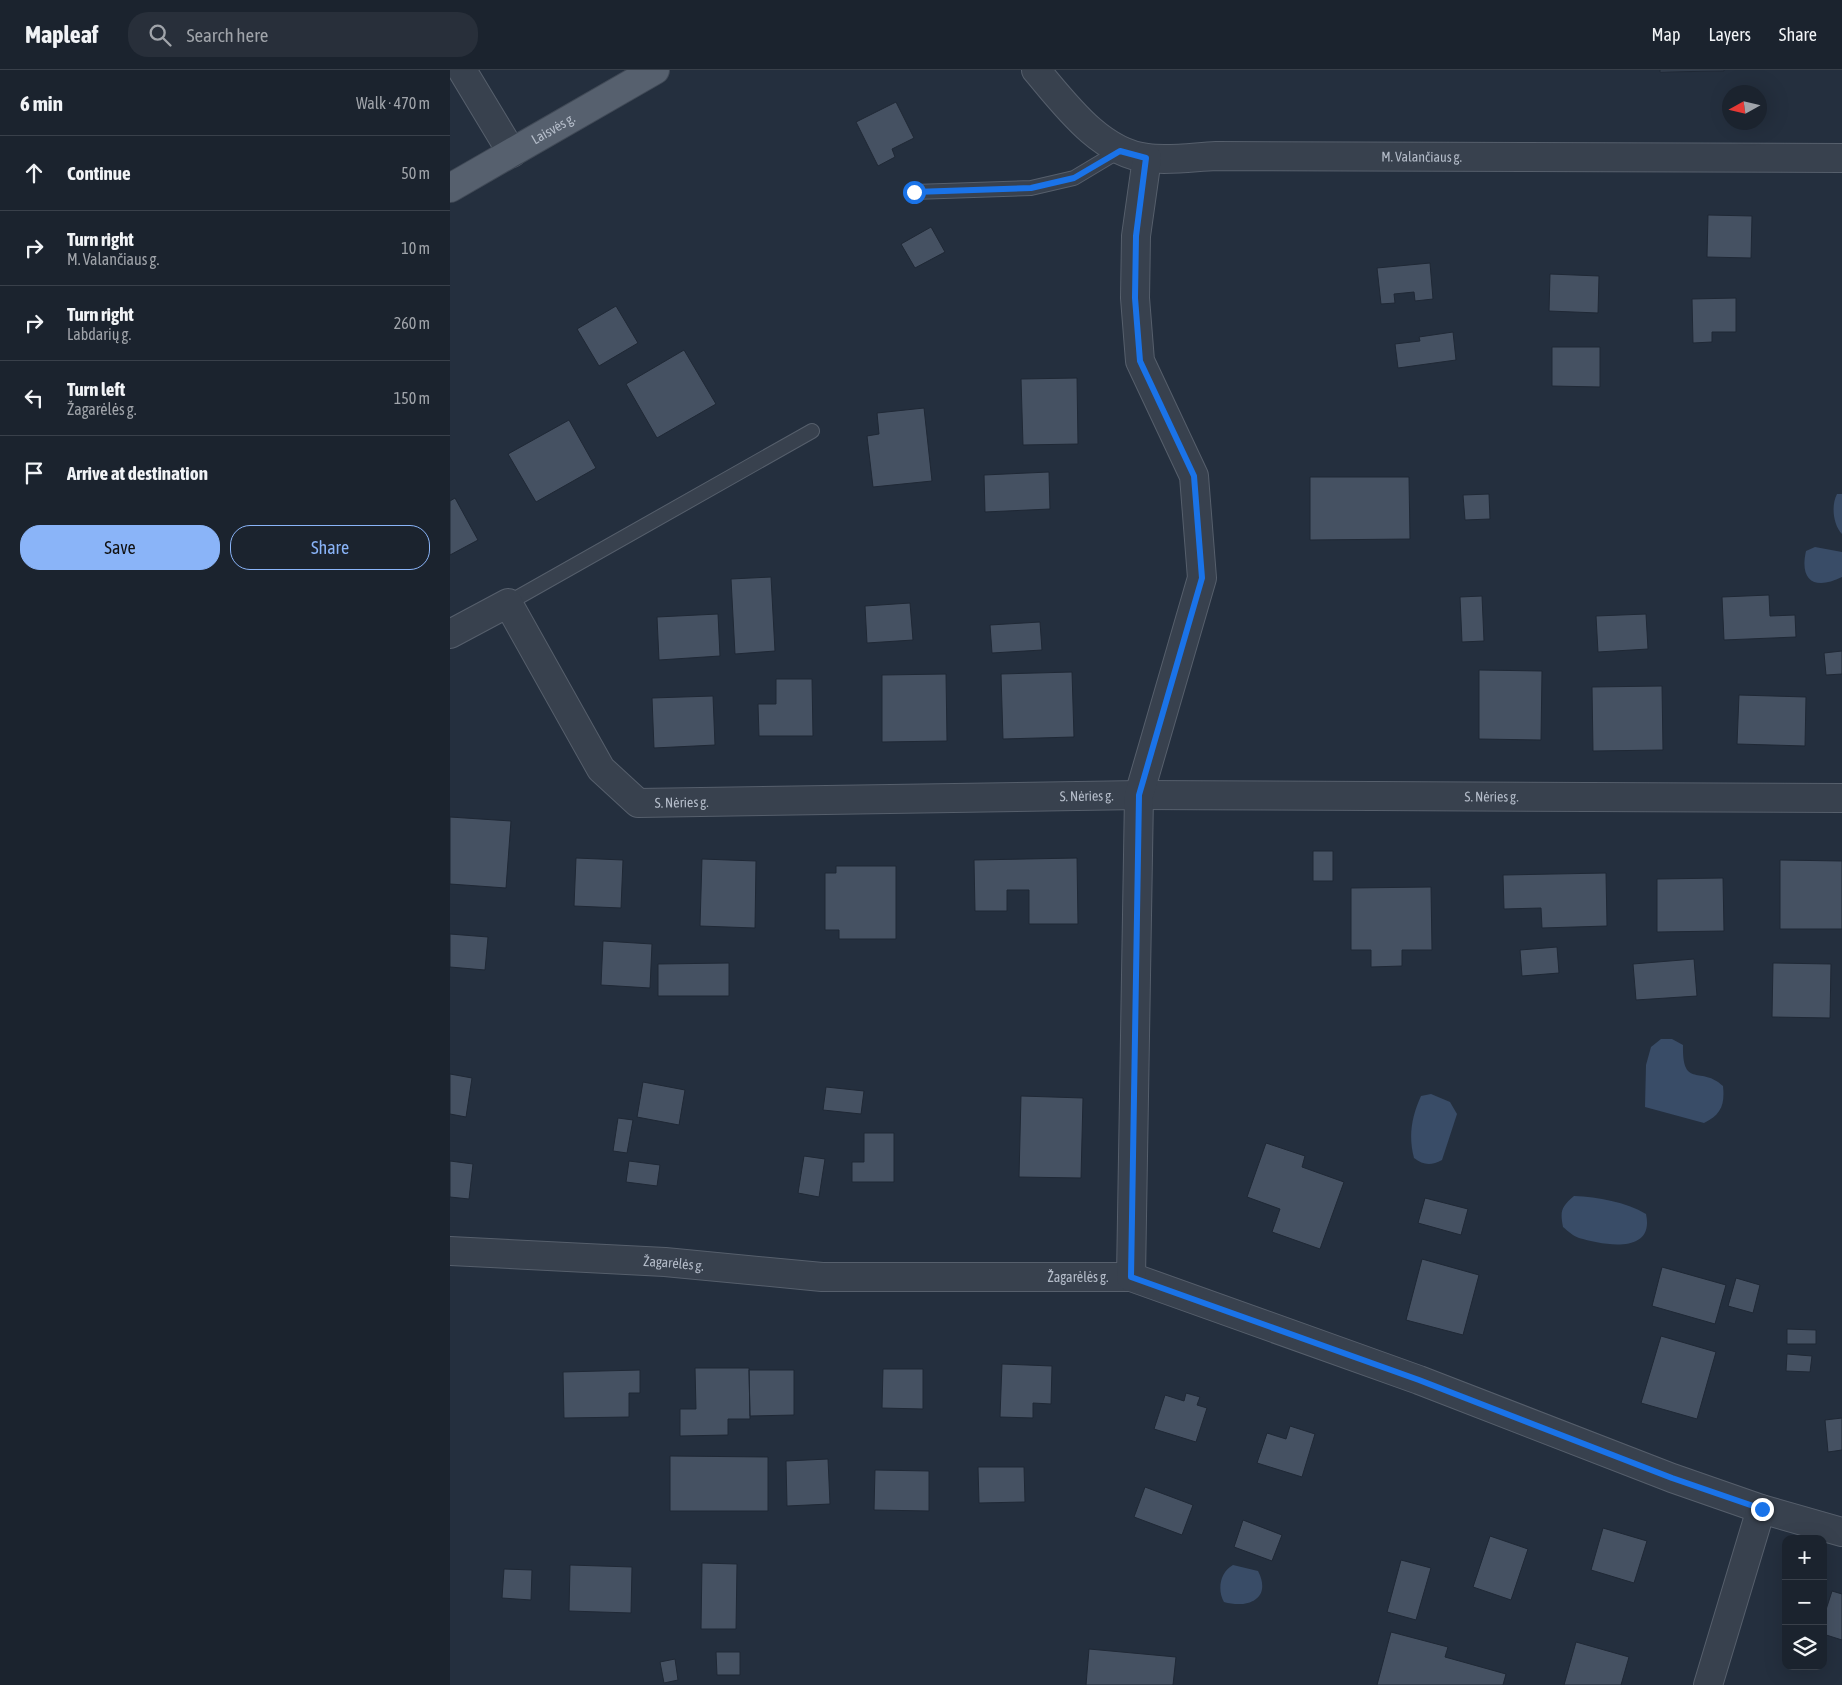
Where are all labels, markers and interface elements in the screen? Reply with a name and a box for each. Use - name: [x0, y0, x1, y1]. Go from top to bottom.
- search box: [128, 12, 478, 57]
- text: Mapleaf: [25, 21, 98, 48]
- icon: search: [146, 21, 174, 49]
- text: Search here: [186, 24, 268, 46]
- text: Map: [1651, 24, 1680, 45]
- text: Layers: [1708, 24, 1751, 45]
- text: Share: [1779, 24, 1817, 45]
- north arrow: [1722, 85, 1767, 130]
- text: 6 min: [20, 91, 63, 115]
- text: Walk · 470 m: [356, 94, 430, 112]
- street label: Laisvės g.: [529, 110, 578, 147]
- street label: M. Valančiaus g.: [1381, 149, 1462, 165]
- icon: ahead: [20, 159, 48, 187]
- text: Continue: [67, 162, 131, 184]
- text: 50 m: [401, 164, 430, 182]
- route start: [903, 181, 926, 204]
- text: Turn right: [67, 228, 134, 250]
- icon: right: [20, 234, 48, 262]
- text: 10 m: [401, 239, 430, 257]
- text: M. Valančiaus g.: [67, 250, 159, 268]
- text: Turn right: [67, 303, 134, 325]
- icon: right: [20, 309, 48, 337]
- text: 260 m: [394, 314, 430, 332]
- text: Labdarių g.: [67, 325, 131, 343]
- text: Turn left: [67, 378, 125, 400]
- icon: left: [20, 384, 48, 412]
- text: 150 m: [394, 389, 430, 407]
- text: Žagarėlės g.: [67, 400, 137, 418]
- icon: arrive: [20, 459, 48, 487]
- text: Arrive at destination: [67, 462, 208, 484]
- button: Save: [20, 525, 220, 570]
- button: Share: [230, 525, 430, 570]
- street label: S. Nėries g.: [1059, 787, 1114, 804]
- street label: S. Nėries g.: [1465, 788, 1519, 805]
- street label: S. Nėries g.: [655, 794, 709, 811]
- street label: Žagarėlės g.: [643, 1253, 705, 1274]
- street label: Žagarėlės g.: [1048, 1269, 1108, 1285]
- route end: [1751, 1498, 1774, 1521]
- map controls: [1782, 1535, 1827, 1670]
- button: +: [1782, 1535, 1827, 1580]
- button: −: [1782, 1580, 1827, 1625]
- button: layers: [1782, 1625, 1827, 1670]

